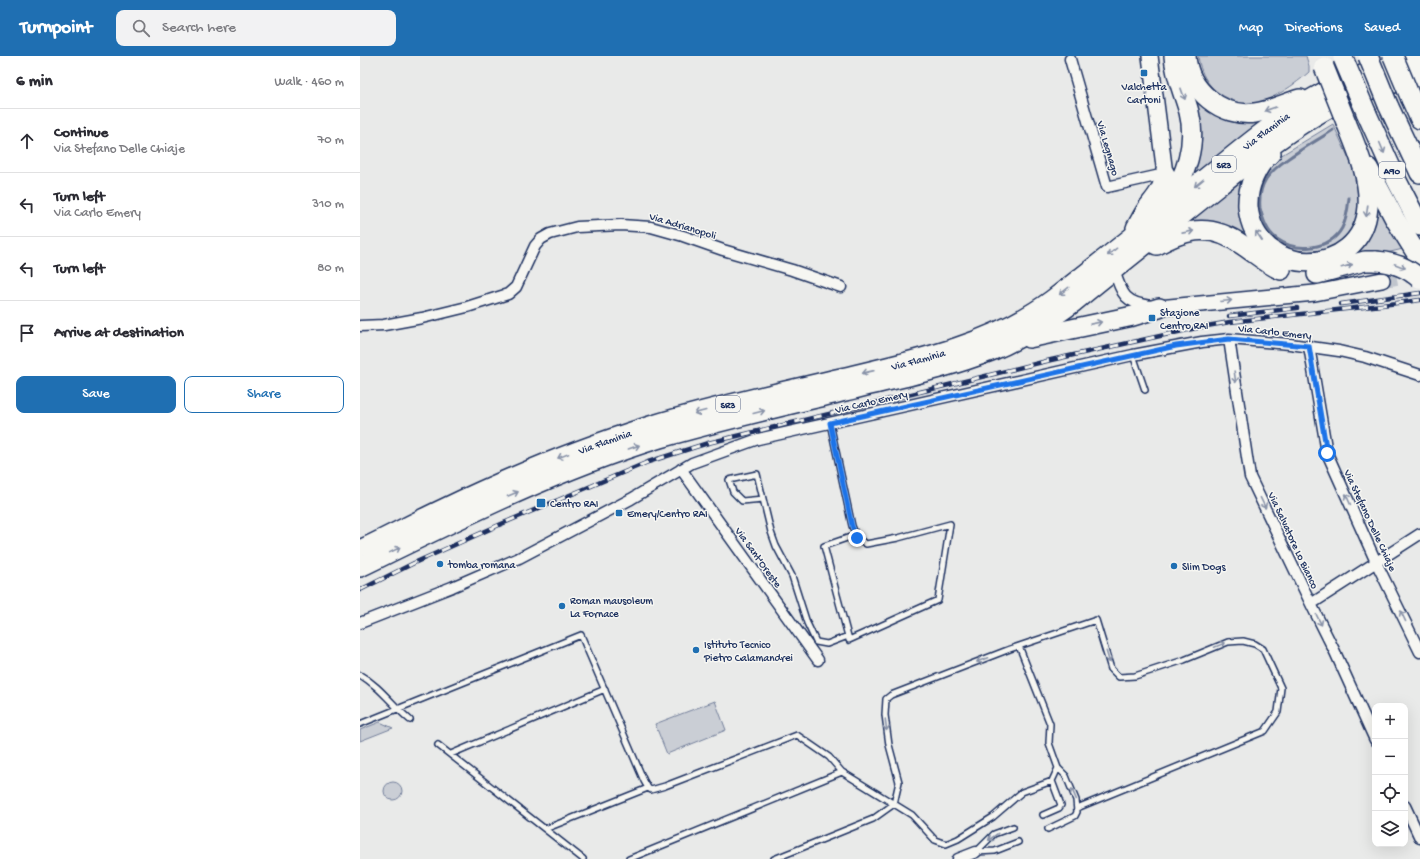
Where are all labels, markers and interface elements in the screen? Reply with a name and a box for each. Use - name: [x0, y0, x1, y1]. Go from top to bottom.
- search box: [116, 10, 396, 46]
- text: Turnpoint: [20, 17, 92, 40]
- icon: search: [130, 17, 152, 39]
- text: Search here: [162, 19, 236, 37]
- text: Map: [1239, 20, 1263, 37]
- text: Directions: [1285, 20, 1342, 37]
- text: Saved: [1364, 20, 1400, 37]
- marker: Valchetta Cartoni: [1139, 68, 1149, 78]
- text: 6 min: [16, 72, 52, 92]
- text: Walk · 460 m: [274, 75, 344, 90]
- place label: Valchetta Cartoni: [1120, 82, 1167, 107]
- one-way arrow: [1180, 87, 1187, 100]
- one-way arrow: [1264, 106, 1276, 114]
- street label: Via Flaminia: [1240, 110, 1293, 154]
- street label: Via Legnago: [1093, 119, 1121, 178]
- text: Continue: [54, 124, 108, 142]
- icon: ahead: [16, 130, 38, 152]
- text: 70 m: [318, 133, 344, 148]
- one-way arrow: [1379, 141, 1386, 153]
- text: Via Stefano Delle Chiaje: [54, 142, 185, 157]
- road number: SR3: [1212, 156, 1236, 172]
- road number: A90: [1379, 162, 1405, 178]
- one-way arrow: [1194, 179, 1205, 188]
- text: Turn left: [54, 188, 105, 206]
- icon: left: [16, 194, 38, 216]
- text: 310 m: [312, 197, 344, 212]
- one-way arrow: [1363, 204, 1371, 217]
- text: Via Carlo Emery: [54, 206, 141, 221]
- street label: Via Adrianopoli: [647, 211, 717, 243]
- one-way arrow: [1181, 228, 1194, 236]
- one-way arrow: [1254, 230, 1262, 242]
- one-way arrow: [1107, 248, 1118, 257]
- icon: left: [16, 258, 38, 280]
- text: Turn left: [54, 260, 105, 278]
- text: 80 m: [317, 261, 344, 276]
- one-way arrow: [1341, 262, 1354, 269]
- one-way arrow: [1393, 262, 1405, 270]
- one-way arrow: [1058, 287, 1069, 296]
- one-way arrow: [1219, 298, 1232, 305]
- place label: Stazione Centro RAI: [1160, 308, 1209, 333]
- marker: Stazione Centro RAI: [1147, 313, 1157, 323]
- one-way arrow: [1089, 319, 1102, 327]
- icon: arrive: [16, 322, 38, 344]
- street label: Via Carlo Emery: [1237, 323, 1313, 343]
- text: Arrive at destination: [54, 324, 184, 342]
- street label: Via Flaminia: [889, 347, 948, 374]
- one-way arrow: [861, 368, 874, 376]
- one-way arrow: [1231, 370, 1239, 383]
- button: Save: [16, 376, 176, 413]
- button: Share: [184, 376, 344, 413]
- street label: Via Carlo Emery: [833, 389, 909, 417]
- road number: SR3: [716, 396, 740, 412]
- one-way arrow: [752, 408, 765, 416]
- one-way arrow: [694, 409, 707, 416]
- street label: Via Flaminia: [576, 428, 634, 458]
- one-way arrow: [627, 443, 640, 450]
- route start: [1318, 444, 1336, 462]
- one-way arrow: [558, 453, 570, 461]
- street label: Via Stefano Delle Chiaje: [1340, 467, 1399, 574]
- one-way arrow: [506, 490, 518, 497]
- street label: Via Salvatore Lo Bianco: [1264, 490, 1320, 591]
- one-way arrow: [1344, 493, 1351, 505]
- marker: Centro RAI: [535, 497, 547, 509]
- one-way arrow: [1260, 497, 1267, 509]
- place label: Centro RAI: [550, 499, 599, 511]
- marker: Emery/Centro RAI: [614, 508, 624, 518]
- place label: Emery/Centro RAI: [627, 509, 708, 521]
- street label: Via Sant'Oreste: [731, 525, 783, 591]
- route end: [848, 529, 866, 547]
- one-way arrow: [389, 546, 401, 553]
- marker: tomba romana: [435, 559, 445, 569]
- place label: tomba romana: [447, 560, 516, 572]
- marker: Slim Dogs: [1169, 561, 1179, 571]
- place label: Slim Dogs: [1182, 562, 1226, 574]
- place label: Roman mausoleum La Fornace: [570, 596, 653, 621]
- marker: Roman mausoleum La Fornace: [557, 601, 567, 611]
- one-way arrow: [1399, 611, 1406, 623]
- one-way arrow: [1316, 614, 1323, 626]
- place label: Istituto Tecnico Pietro Calamandrei: [703, 640, 793, 665]
- one-way arrow: [1214, 641, 1226, 649]
- marker: Istituto Tecnico Pietro Calamandrei: [691, 645, 701, 655]
- one-way arrow: [1105, 650, 1112, 663]
- one-way arrow: [977, 656, 989, 664]
- map controls: [1372, 703, 1408, 847]
- button: +: [1372, 703, 1408, 739]
- one-way arrow: [882, 718, 890, 731]
- button: −: [1372, 739, 1408, 775]
- button: locate: [1372, 775, 1408, 811]
- one-way arrow: [1069, 788, 1077, 800]
- button: layers: [1372, 811, 1408, 847]
- one-way arrow: [987, 833, 998, 841]

